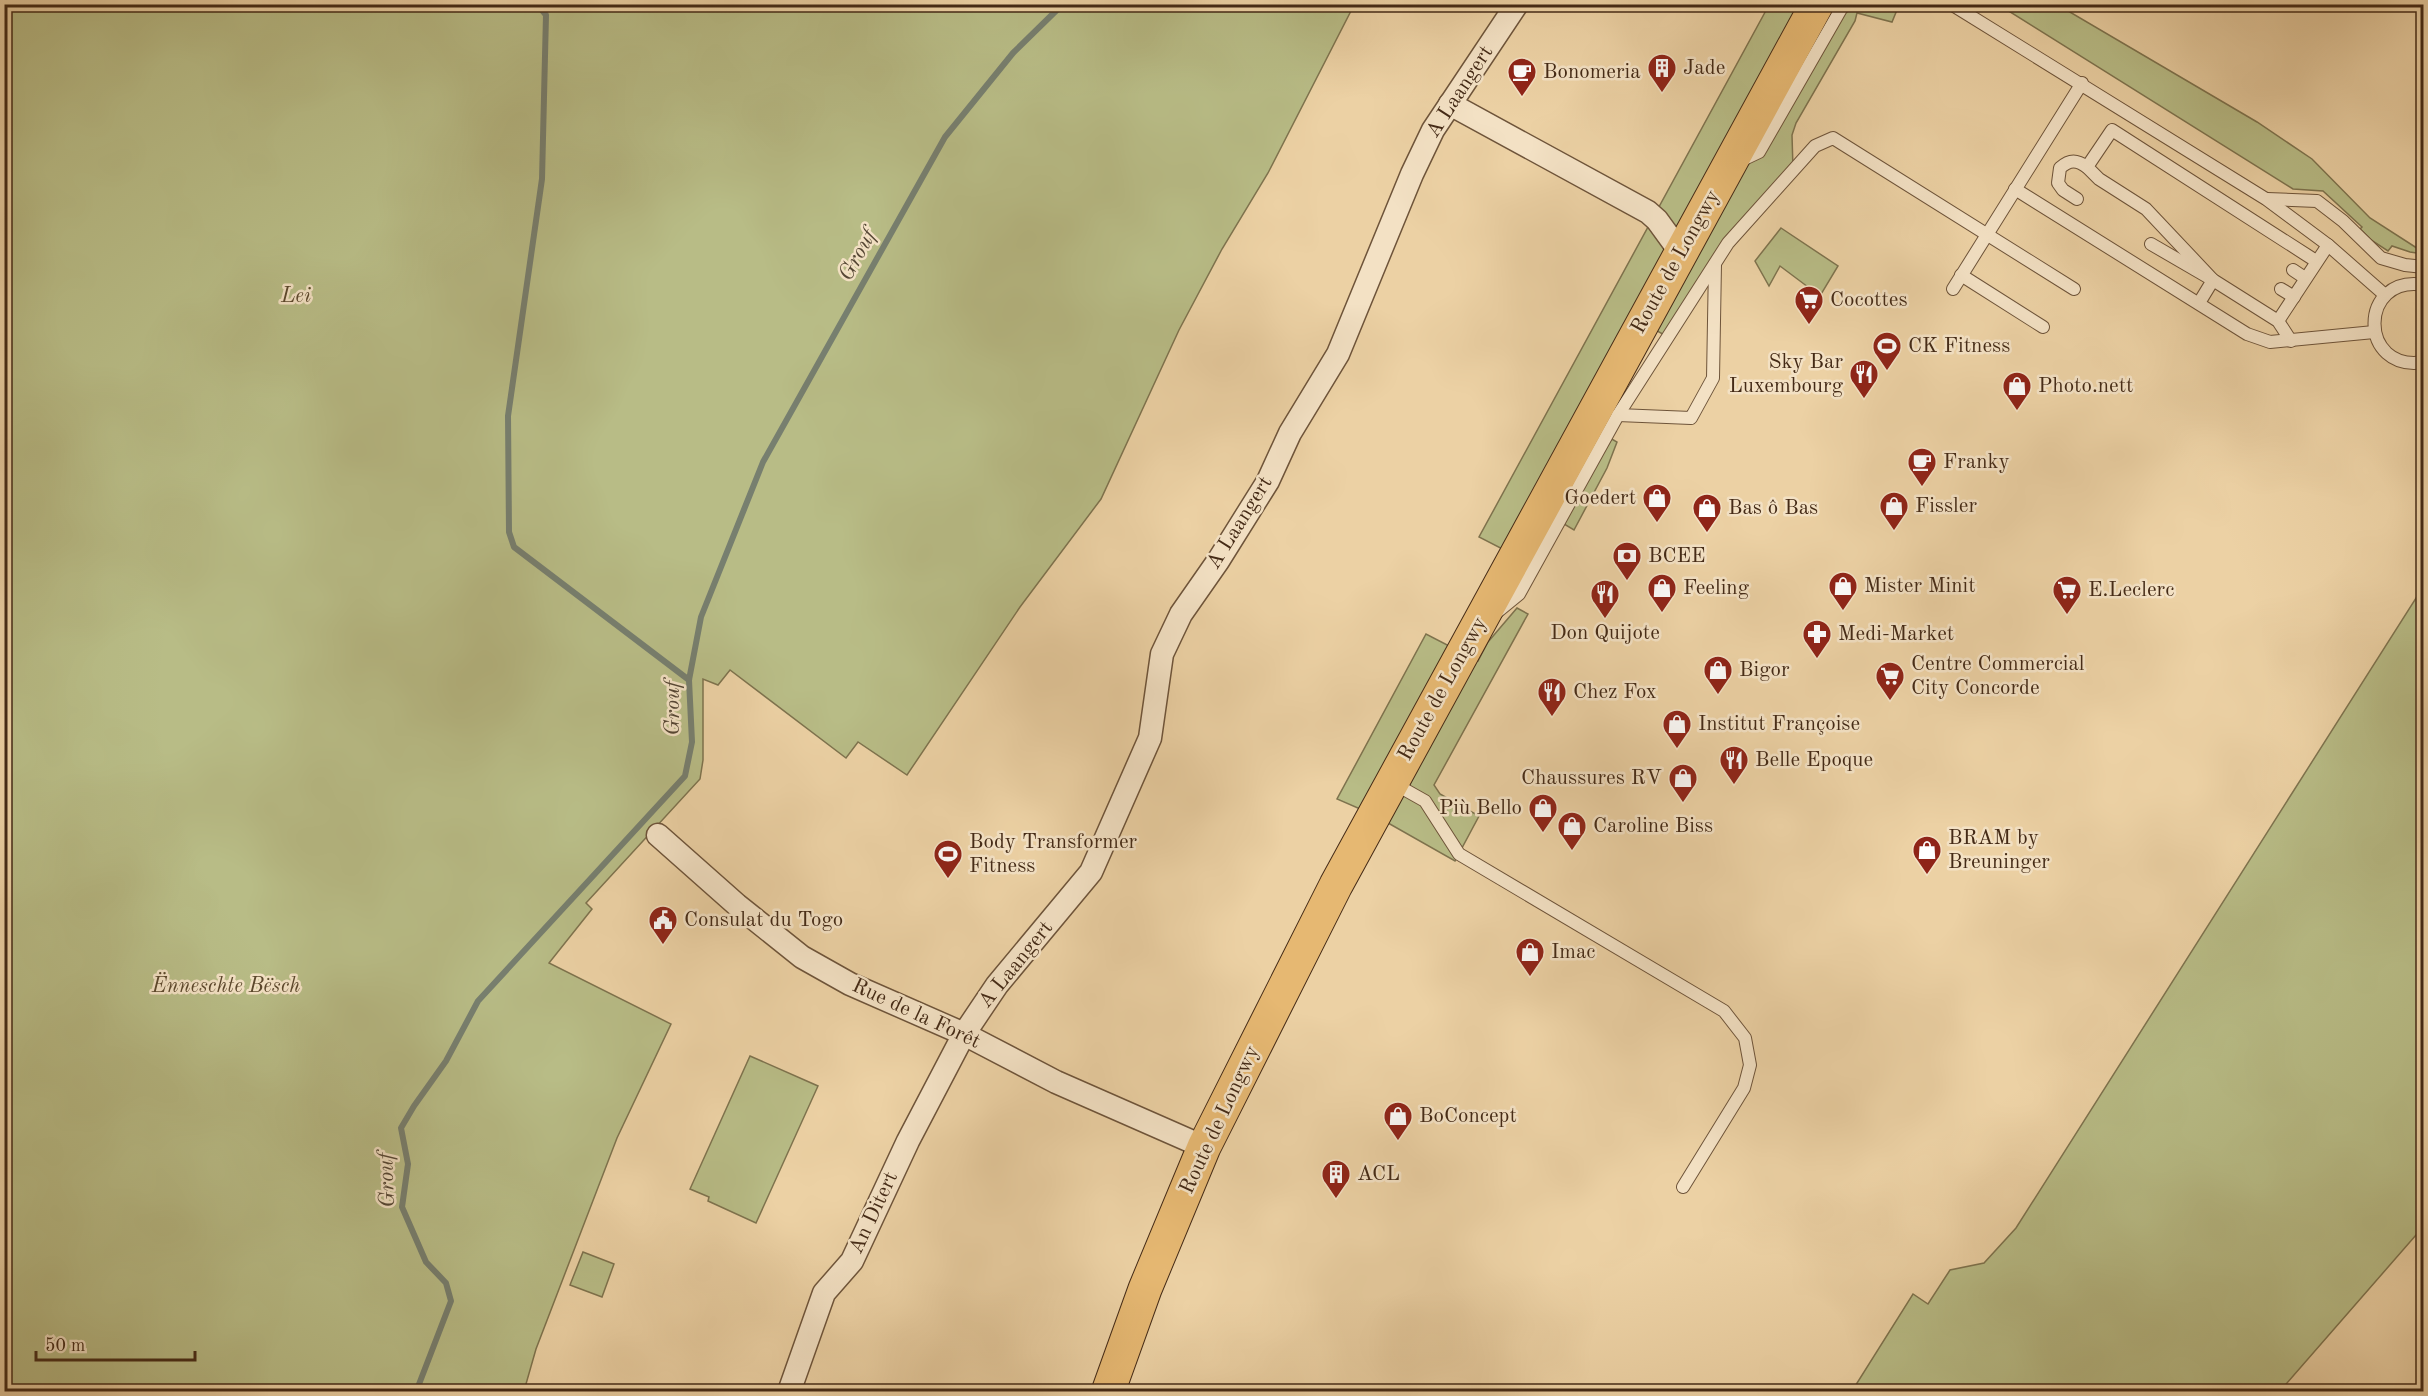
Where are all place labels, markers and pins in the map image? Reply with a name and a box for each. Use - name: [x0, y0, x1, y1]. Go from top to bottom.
- building icon: Jade: [1646, 52, 1678, 94]
- cafe icon: Bonomeria: [1506, 56, 1538, 98]
- place label: Jade: [1683, 58, 1725, 79]
- place label: Bonomeria: [1543, 62, 1641, 83]
- supermarket icon: Cocottes: [1793, 284, 1825, 326]
- place label: Cocottes: [1830, 290, 1908, 311]
- sports icon: CK Fitness: [1871, 330, 1903, 372]
- place label: CK Fitness: [1908, 336, 2010, 357]
- place label: Sky Bar Luxembourg: [1729, 352, 1844, 397]
- restaurant icon: Sky Bar Luxembourg: [1848, 358, 1880, 400]
- shop icon: Photo.nett: [2001, 370, 2033, 412]
- place label: Photo.nett: [2038, 376, 2133, 397]
- cafe icon: Franky: [1906, 446, 1938, 488]
- place label: Franky: [1943, 452, 2010, 473]
- shop icon: Goedert: [1641, 482, 1673, 524]
- place label: Goedert: [1564, 488, 1636, 509]
- shop icon: Fissler: [1878, 490, 1910, 532]
- shop icon: Bas ô Bas: [1691, 492, 1723, 534]
- place label: Fissler: [1915, 496, 1977, 517]
- place label: Bas ô Bas: [1728, 498, 1818, 519]
- bank icon: BCEE: [1611, 540, 1643, 582]
- place label: BCEE: [1648, 546, 1706, 567]
- shop icon: Mister Minit: [1827, 570, 1859, 612]
- shop icon: Feeling: [1646, 572, 1678, 614]
- supermarket icon: E.Leclerc: [2051, 574, 2083, 616]
- place label: Mister Minit: [1864, 576, 1976, 597]
- restaurant icon: Don Quijote: [1589, 578, 1621, 620]
- place label: Feeling: [1683, 578, 1750, 599]
- place label: E.Leclerc: [2088, 580, 2174, 601]
- pharmacy icon: Medi-Market: [1801, 618, 1833, 660]
- place label: Don Quijote: [1550, 623, 1660, 644]
- place label: Medi-Market: [1838, 624, 1954, 645]
- shop icon: Bigor: [1702, 654, 1734, 696]
- place label: Centre Commercial City Concorde: [1911, 654, 2085, 699]
- place label: Bigor: [1739, 660, 1790, 681]
- supermarket icon: Centre Commercial City Concorde: [1874, 660, 1906, 702]
- restaurant icon: Chez Fox: [1536, 676, 1568, 718]
- place label: Chez Fox: [1573, 682, 1657, 703]
- shop icon: Institut Françoise: [1661, 708, 1693, 750]
- place label: Institut Françoise: [1698, 714, 1860, 735]
- restaurant icon: Belle Epoque: [1718, 744, 1750, 786]
- place label: Belle Epoque: [1755, 750, 1873, 771]
- shop icon: Chaussures RV: [1667, 762, 1699, 804]
- place label: Chaussures RV: [1521, 768, 1662, 789]
- shop icon: Più Bello: [1527, 792, 1559, 834]
- place label: Più Bello: [1439, 798, 1522, 819]
- shop icon: Caroline Biss: [1556, 810, 1588, 852]
- place label: Caroline Biss: [1593, 816, 1713, 837]
- place label: BRAM by Breuninger: [1948, 828, 2050, 873]
- place label: Body Transformer Fitness: [969, 832, 1138, 877]
- shop icon: BRAM by Breuninger: [1911, 834, 1943, 876]
- sports icon: Body Transformer Fitness: [932, 838, 964, 880]
- public building icon: Consulat du Togo: [647, 904, 679, 946]
- place label: Consulat du Togo: [684, 910, 843, 931]
- shop icon: Imac: [1514, 936, 1546, 978]
- place label: Imac: [1551, 942, 1595, 963]
- shop icon: BoConcept: [1382, 1100, 1414, 1142]
- place label: BoConcept: [1419, 1106, 1517, 1127]
- building icon: ACL: [1320, 1158, 1352, 1200]
- place label: ACL: [1357, 1164, 1400, 1185]

